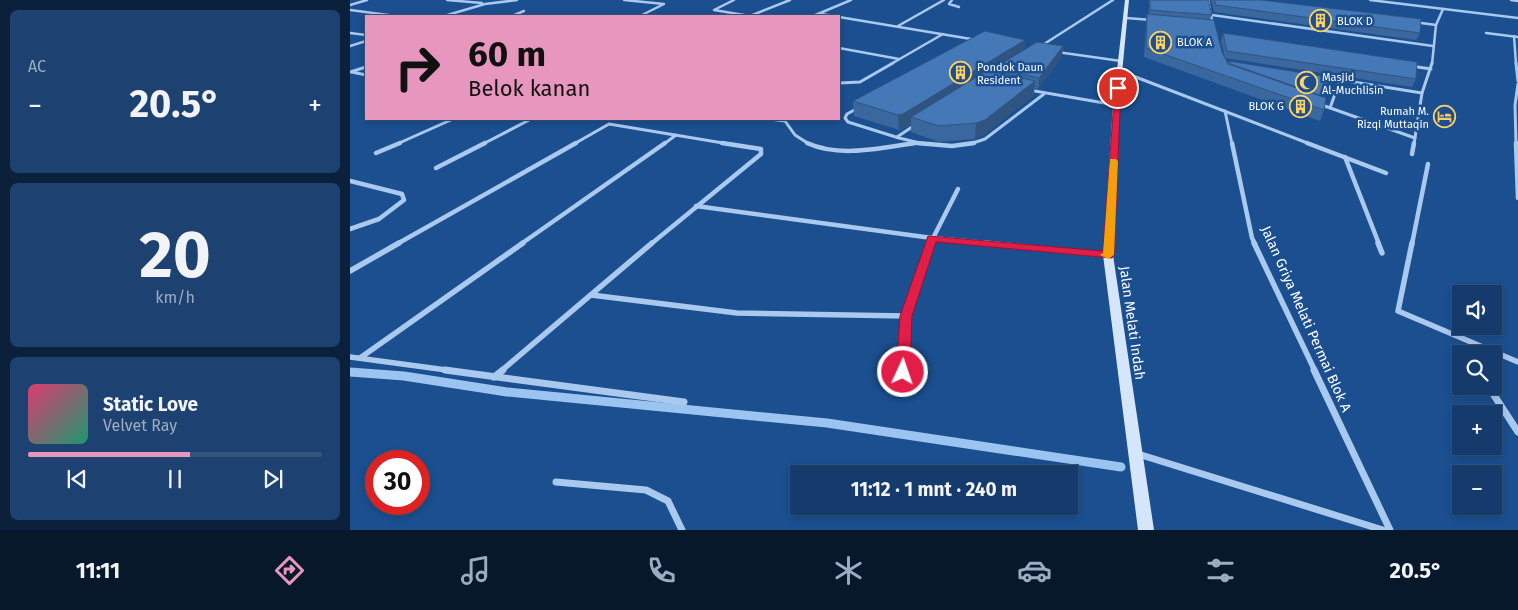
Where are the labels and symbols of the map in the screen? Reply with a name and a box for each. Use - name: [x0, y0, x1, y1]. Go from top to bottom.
- building icon: BLOK D: [1309, 9, 1333, 33]
- place label: BLOK D: [1337, 15, 1373, 28]
- building icon: BLOK A: [1149, 30, 1173, 54]
- place label: BLOK A: [1177, 36, 1213, 49]
- building icon: Pondok Daun Resident: [949, 61, 973, 85]
- place label: Pondok Daun Resident: [977, 61, 1043, 87]
- pin: [1097, 67, 1139, 109]
- mosque icon: Masjid Al-Muchlisin: [1294, 71, 1318, 95]
- place label: Masjid Al-Muchlisin: [1322, 71, 1384, 97]
- building icon: BLOK G: [1288, 94, 1312, 118]
- place label: BLOK G: [1248, 100, 1284, 113]
- place label: Rumah M. Rizqi Muttaqin: [1357, 105, 1429, 131]
- hotel icon: Rumah M. Rizqi Muttaqin: [1433, 105, 1457, 129]
- street label: Jalan Griya Melati Permai Blok A: [1257, 223, 1355, 415]
- street label: Jalan Melati Indah: [1116, 265, 1148, 381]
- position arrow: [876, 345, 928, 397]
- speed limit sign: 30: [365, 450, 430, 515]

